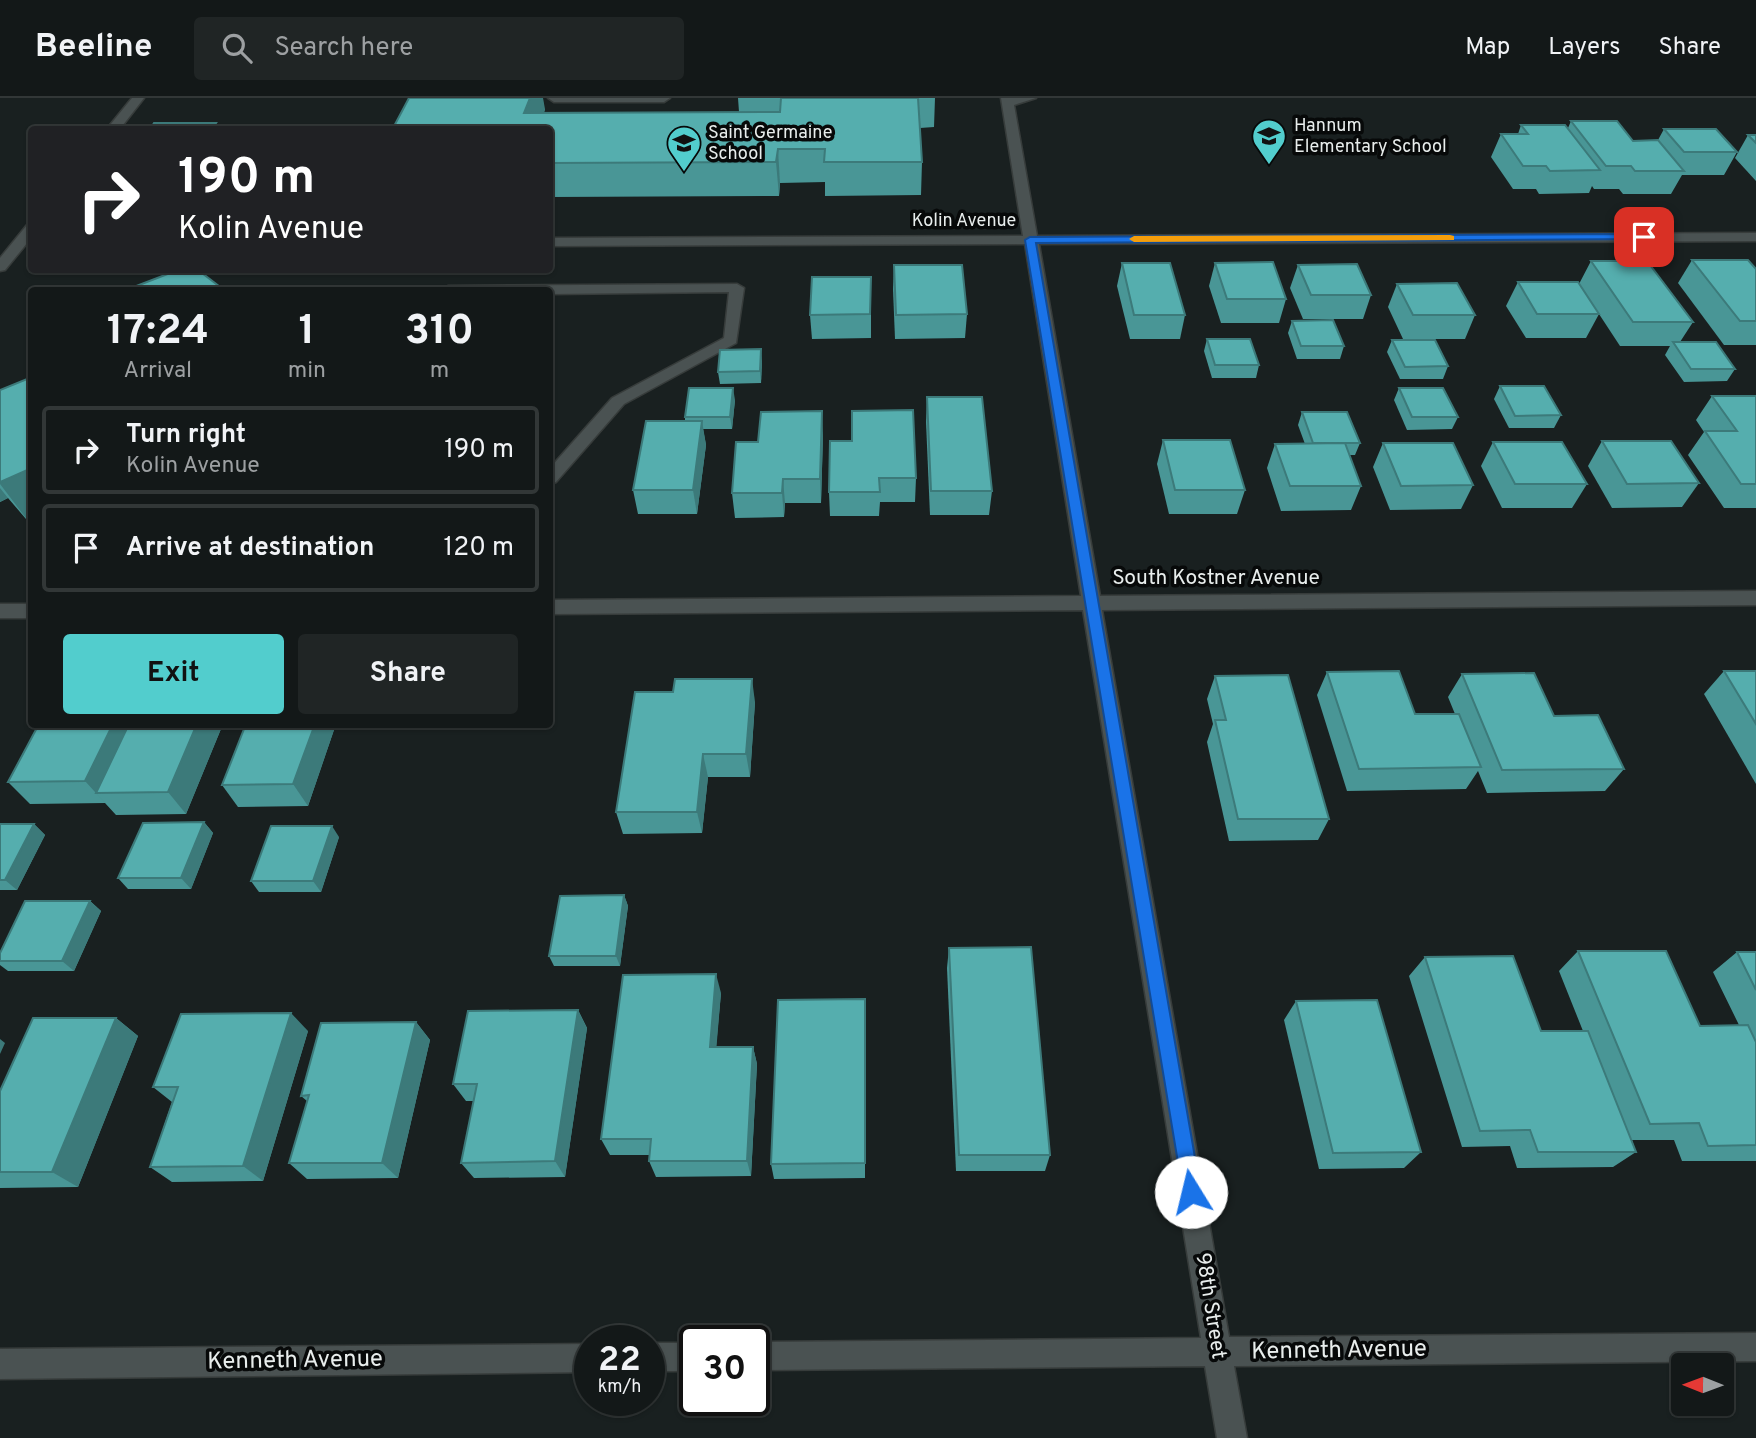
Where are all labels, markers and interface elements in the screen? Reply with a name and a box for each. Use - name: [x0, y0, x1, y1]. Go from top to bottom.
- search box: [194, 17, 684, 80]
- text: Beeline: [35, 27, 152, 69]
- icon: search: [218, 29, 256, 67]
- text: Search here: [274, 32, 413, 65]
- text: Map: [1465, 33, 1510, 63]
- text: Layers: [1548, 33, 1620, 63]
- text: Share: [1658, 33, 1721, 63]
- place label: Hannum Elementary School: [1294, 115, 1447, 159]
- school or university icon: Hannum Elementary School: [1250, 117, 1288, 166]
- place label: Saint Germaine School: [708, 122, 832, 166]
- school or university icon: Saint Germaine School: [665, 124, 703, 173]
- text: 190 m: [178, 149, 315, 211]
- icon: right: [63, 154, 154, 245]
- pin: [1614, 207, 1674, 267]
- text: Kolin Avenue: [178, 210, 364, 250]
- street label: Kolin Avenue: [912, 210, 1016, 233]
- icon: arrive: [1625, 218, 1663, 256]
- text: 17:24: [107, 306, 209, 359]
- text: 1: [298, 306, 315, 359]
- text: 310: [405, 306, 474, 359]
- text: Arrival: [124, 357, 192, 386]
- text: min: [288, 357, 326, 386]
- text: m: [430, 357, 449, 386]
- text: Turn right: [126, 419, 246, 452]
- icon: right: [67, 431, 105, 469]
- text: 190 m: [444, 434, 514, 467]
- text: Kolin Avenue: [126, 452, 260, 481]
- icon: arrive: [67, 529, 105, 567]
- text: Arrive at destination: [126, 532, 374, 565]
- text: 120 m: [444, 532, 514, 565]
- street label: South Kostner Avenue: [1112, 565, 1320, 592]
- button: Exit: [63, 634, 284, 714]
- button: Share: [298, 634, 518, 714]
- position arrow: [1154, 1155, 1228, 1229]
- street label: 98th Street: [1188, 1251, 1232, 1361]
- speed limit sign: 30: [679, 1325, 770, 1416]
- street label: Kenneth Avenue: [1251, 1334, 1427, 1368]
- text: 22: [598, 1339, 641, 1383]
- street label: Kenneth Avenue: [207, 1344, 383, 1378]
- north arrow: [1671, 1353, 1734, 1416]
- map controls: [1671, 1353, 1734, 1416]
- text: km/h: [598, 1376, 641, 1399]

